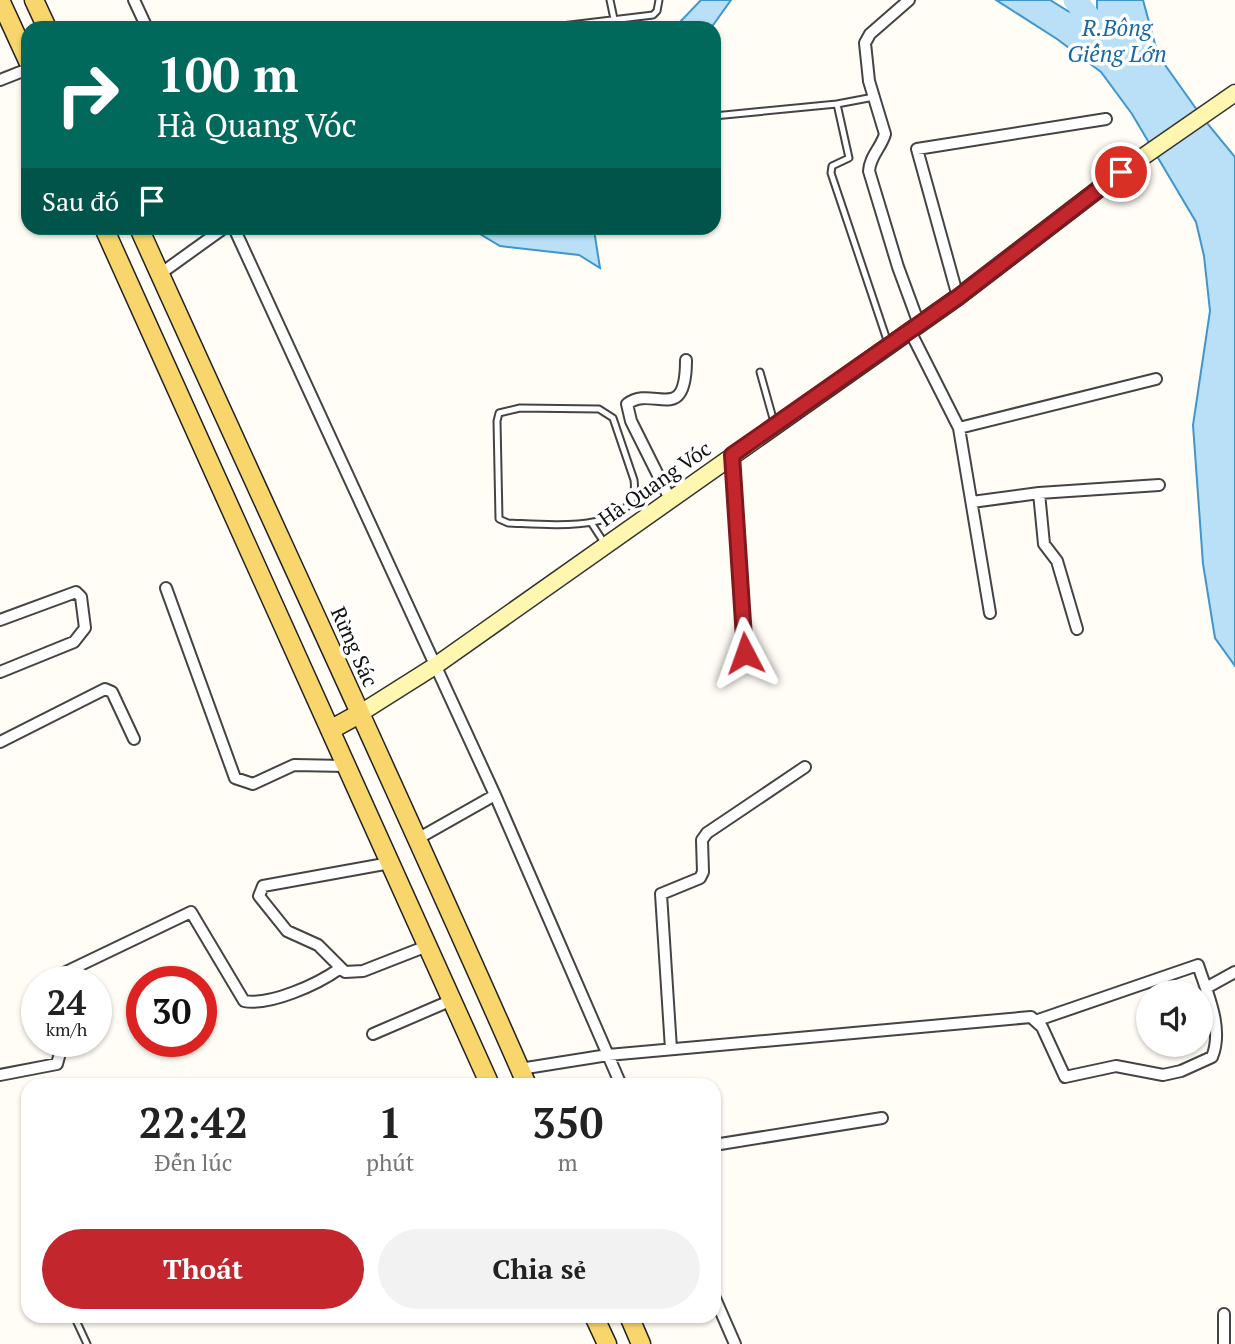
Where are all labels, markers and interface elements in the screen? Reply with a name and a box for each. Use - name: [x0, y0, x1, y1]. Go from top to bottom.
- water label: R.Bông Giếng Lớn: [1067, 12, 1167, 69]
- text: 100 m: [157, 41, 299, 106]
- icon: right: [42, 49, 133, 140]
- text: Hà Quang Vóc: [157, 104, 357, 146]
- pin: [1091, 142, 1151, 202]
- icon: arrive: [1102, 153, 1140, 191]
- icon: arrive: [133, 182, 171, 220]
- text: Sau đó: [42, 184, 119, 218]
- street label: Hà Quang Vóc: [593, 434, 716, 532]
- street label: Rừng Sác: [325, 602, 385, 691]
- position arrow: [708, 616, 782, 690]
- speed limit sign: 30: [126, 966, 217, 1057]
- text: 24: [47, 979, 86, 1025]
- map controls: [1136, 980, 1213, 1057]
- button: sound: [1136, 980, 1213, 1057]
- text: km/h: [46, 1017, 87, 1041]
- text: 22:42: [139, 1094, 248, 1150]
- text: 1: [378, 1094, 402, 1150]
- text: 350: [532, 1094, 603, 1150]
- text: Đến lúc: [154, 1147, 232, 1178]
- text: phút: [366, 1147, 414, 1178]
- text: m: [558, 1147, 578, 1178]
- button: Thoát: [42, 1229, 364, 1309]
- button: Chia sẻ: [378, 1229, 700, 1309]

